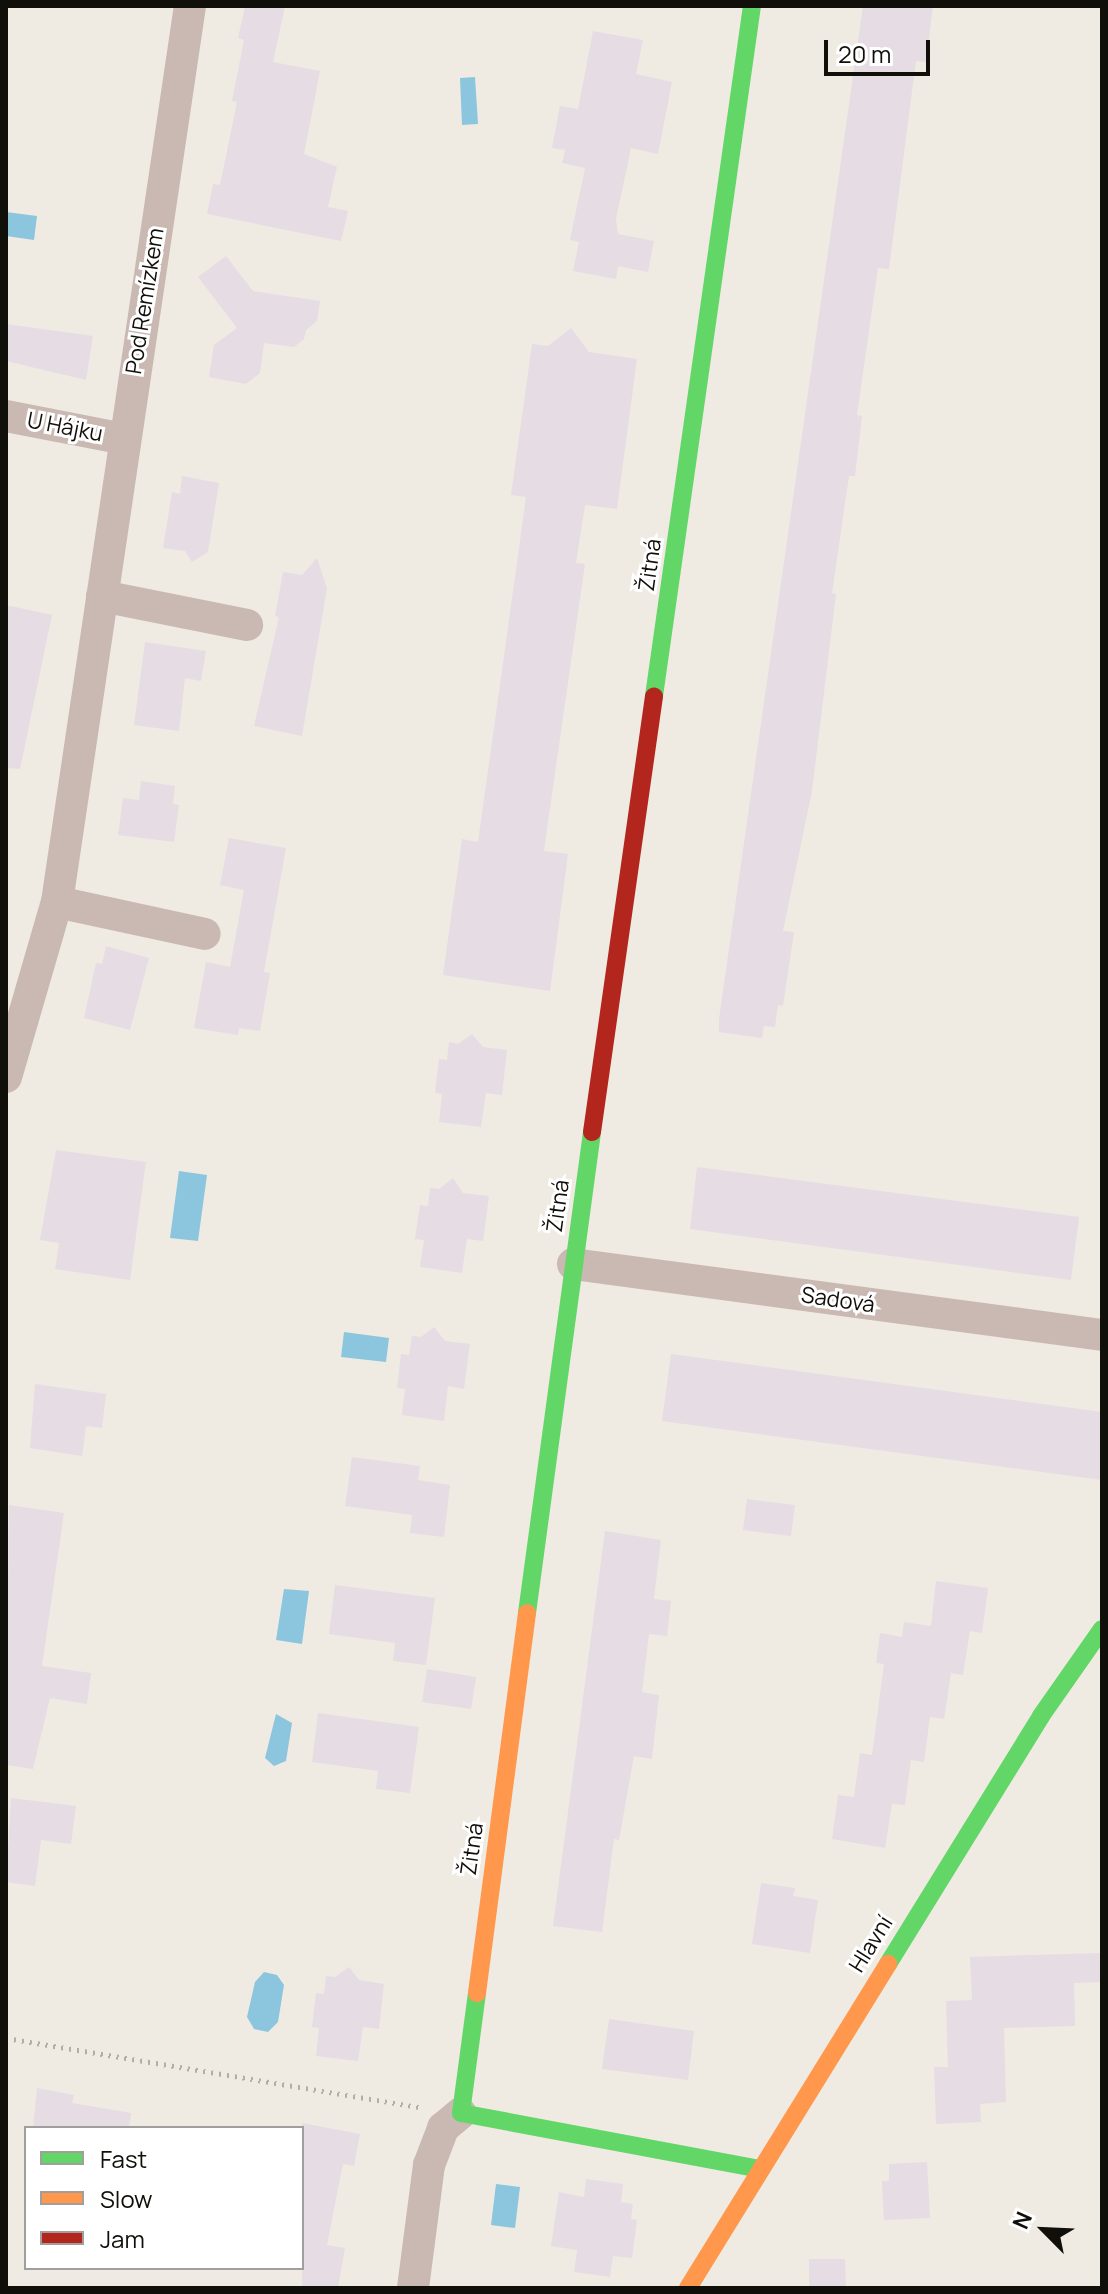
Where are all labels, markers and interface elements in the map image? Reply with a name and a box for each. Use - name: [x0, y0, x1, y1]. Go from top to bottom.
- scale bar: [828, 24, 934, 74]
- text: 20 m: [838, 37, 891, 70]
- street label: Pod Remízkem: [120, 226, 170, 376]
- street label: U Hájku: [25, 407, 105, 447]
- street label: Žitná: [633, 537, 667, 593]
- street label: Žitná: [541, 1178, 575, 1234]
- street label: Sadová: [799, 1282, 877, 1318]
- street label: Žitná: [455, 1821, 489, 1877]
- street label: Hlavní: [844, 1911, 898, 1977]
- legend: [24, 2126, 304, 2270]
- text: Fast: [100, 2142, 147, 2175]
- text: Slow: [100, 2182, 153, 2215]
- north arrow: [1004, 2190, 1084, 2270]
- text: N: [1005, 2207, 1039, 2234]
- text: Jam: [100, 2222, 145, 2255]

